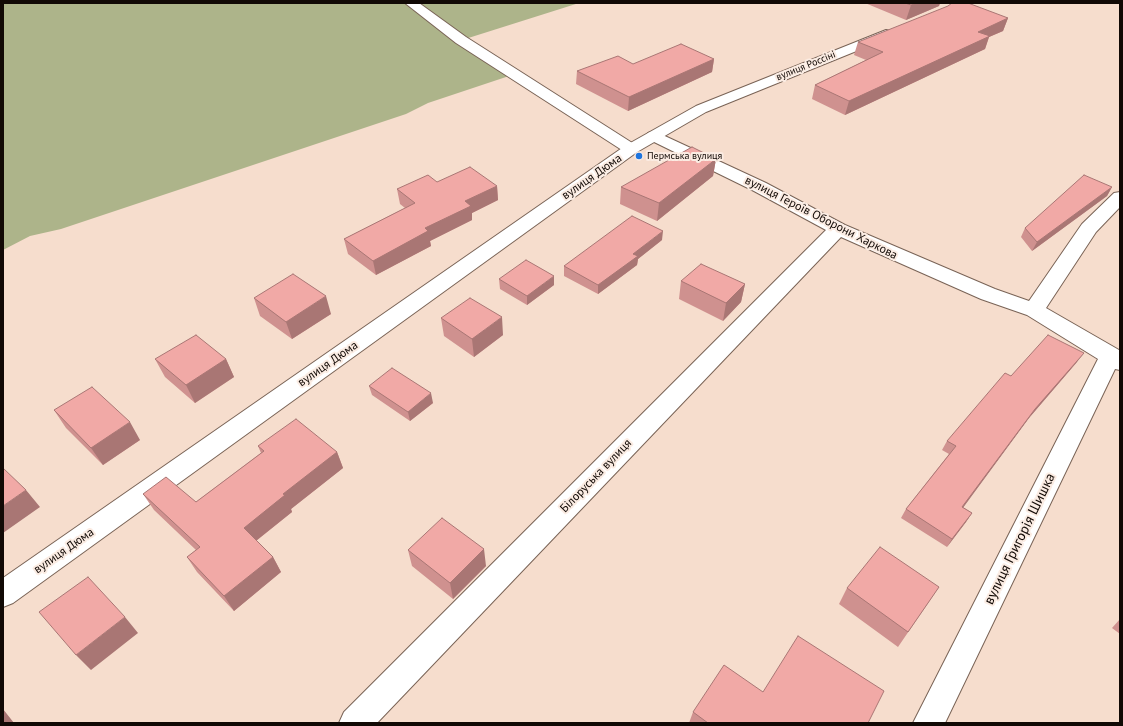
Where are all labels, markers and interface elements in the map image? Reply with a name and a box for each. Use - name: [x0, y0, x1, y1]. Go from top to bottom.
- street label: вулиця Россіні: [775, 49, 837, 83]
- place label: Пермська вулиця: [647, 150, 722, 162]
- street label: вулиця Дюма: [559, 151, 625, 203]
- marker: Пермська вулиця: [634, 151, 644, 161]
- street label: вулиця Героїв Оборони Харкова: [742, 173, 900, 263]
- street label: вулиця Дюма: [295, 338, 361, 390]
- street label: Білоруська вулиця: [557, 436, 635, 516]
- street label: вулиця Григорія Шишка: [981, 471, 1059, 607]
- street label: вулиця Дюма: [31, 525, 97, 577]

